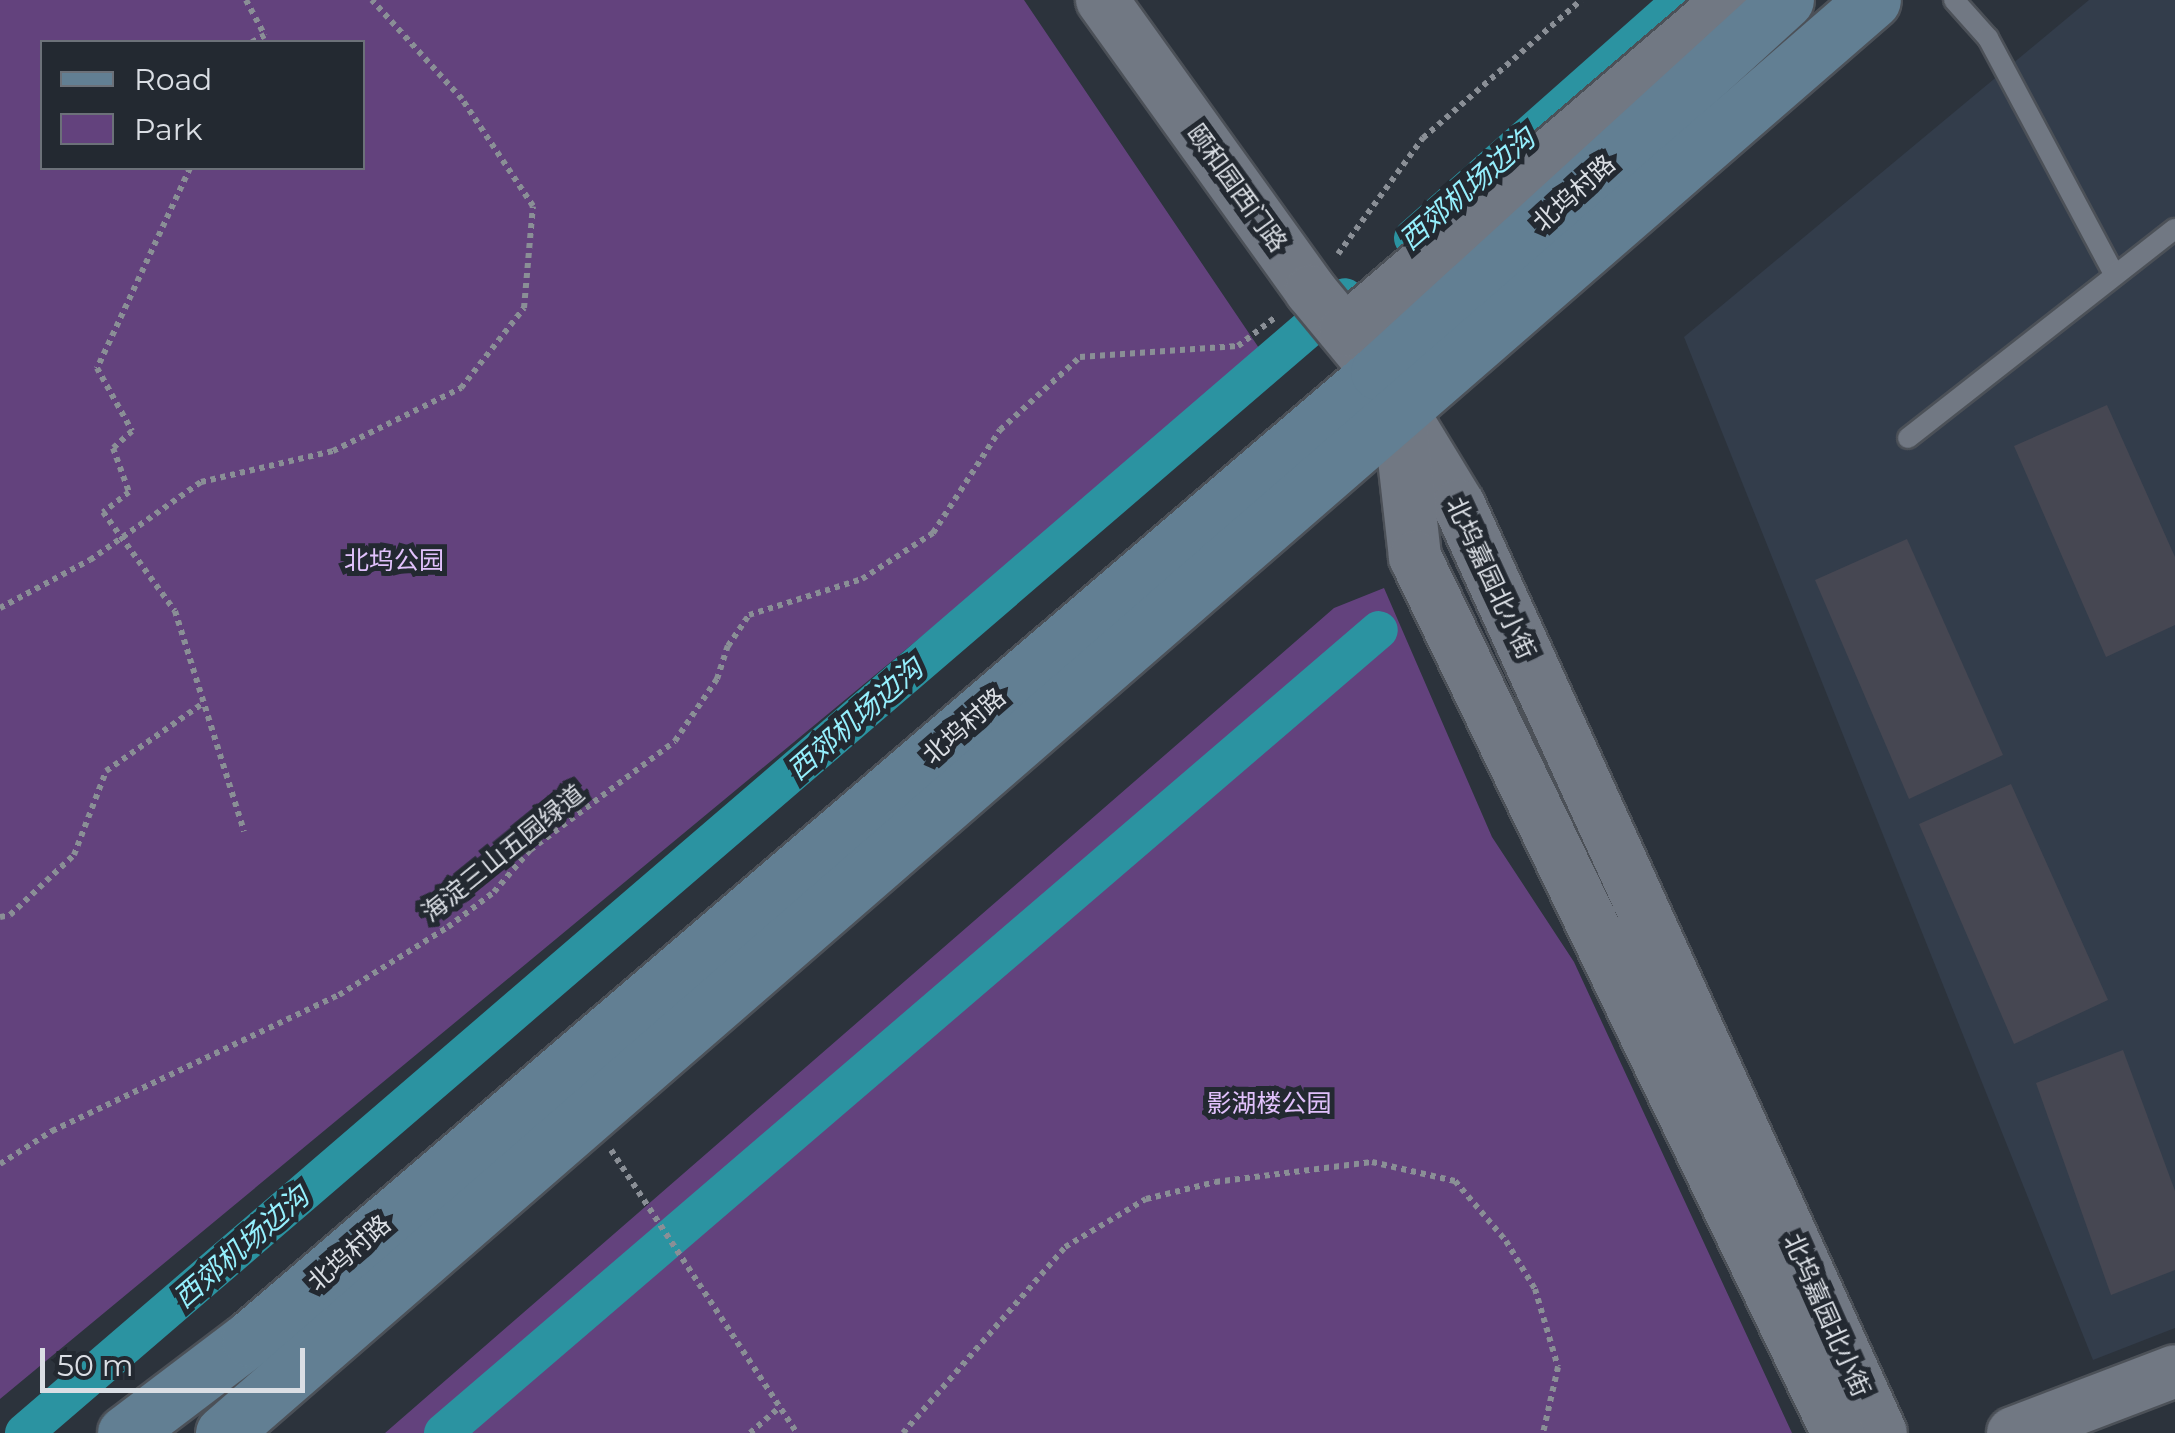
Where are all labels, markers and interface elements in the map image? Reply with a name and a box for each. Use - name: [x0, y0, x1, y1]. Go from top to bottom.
- legend: [40, 40, 365, 170]
- text: Road: [134, 61, 212, 98]
- text: Park: [134, 111, 203, 148]
- street label: 颐和园西门路: [1181, 119, 1293, 257]
- water label: 西郊机场边沟: [1393, 121, 1541, 257]
- street label: 北坞村路: [1527, 148, 1621, 238]
- street label: 北坞嘉园北小街: [1440, 492, 1542, 664]
- park label: 北坞公园: [344, 545, 444, 575]
- water label: 西郊机场边沟: [781, 651, 929, 787]
- street label: 北坞村路: [916, 682, 1012, 770]
- street label: 海淀三山五园绿道: [416, 778, 590, 928]
- park label: 影湖楼公园: [1207, 1088, 1331, 1118]
- water label: 西郊机场边沟: [167, 1179, 315, 1315]
- street label: 北坞村路: [301, 1209, 397, 1297]
- street label: 北坞嘉园北小街: [1778, 1229, 1876, 1401]
- scale bar: [45, 1328, 310, 1390]
- text: 50 m: [57, 1347, 134, 1384]

